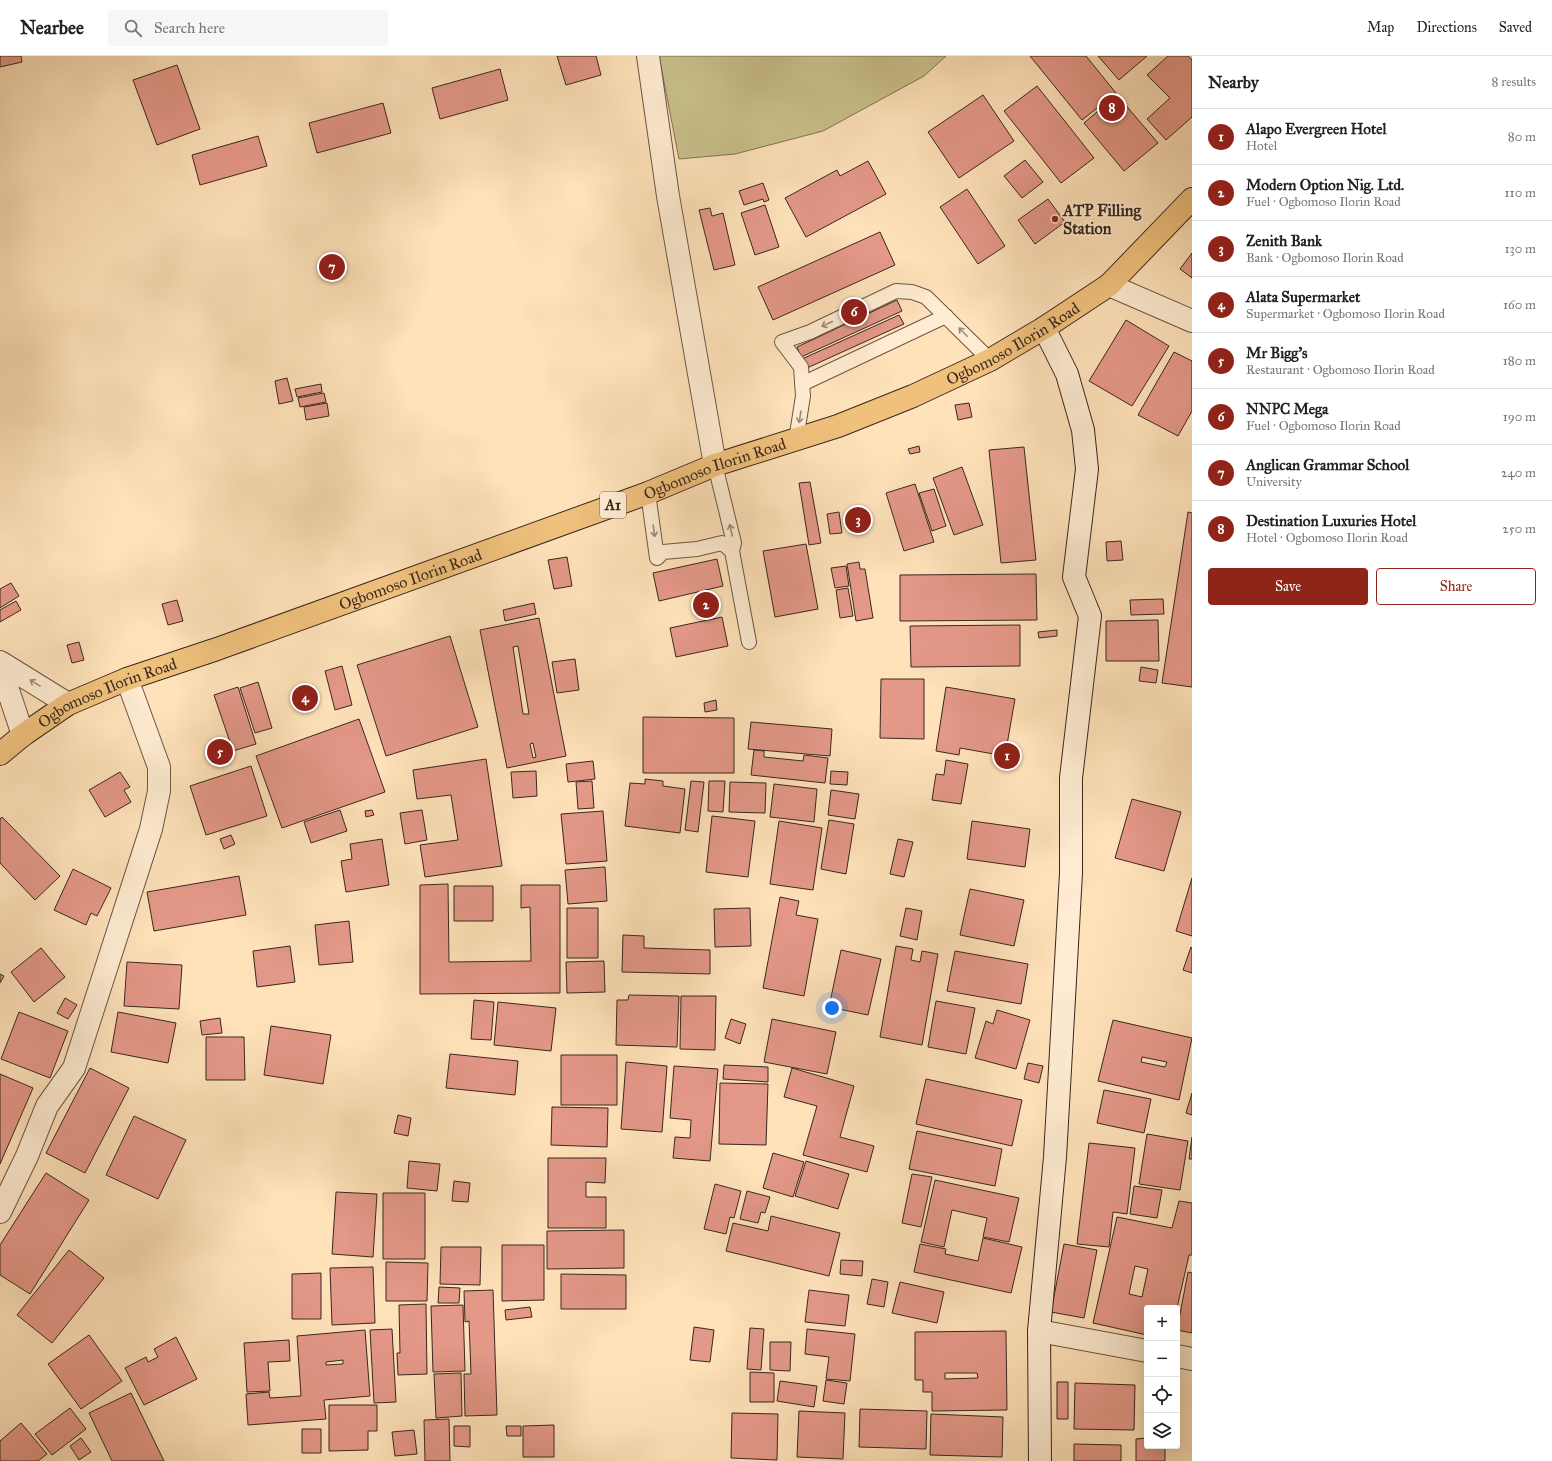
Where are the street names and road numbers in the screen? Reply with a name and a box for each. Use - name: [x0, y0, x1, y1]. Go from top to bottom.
- street label: Ogbomoso Ilorin Road: [943, 298, 1083, 389]
- street label: Ogbomoso Ilorin Road: [641, 434, 788, 503]
- road number: A1: [600, 492, 626, 518]
- street label: Ogbomoso Ilorin Road: [336, 544, 484, 614]
- street label: Ogbomoso Ilorin Road: [34, 654, 179, 732]

